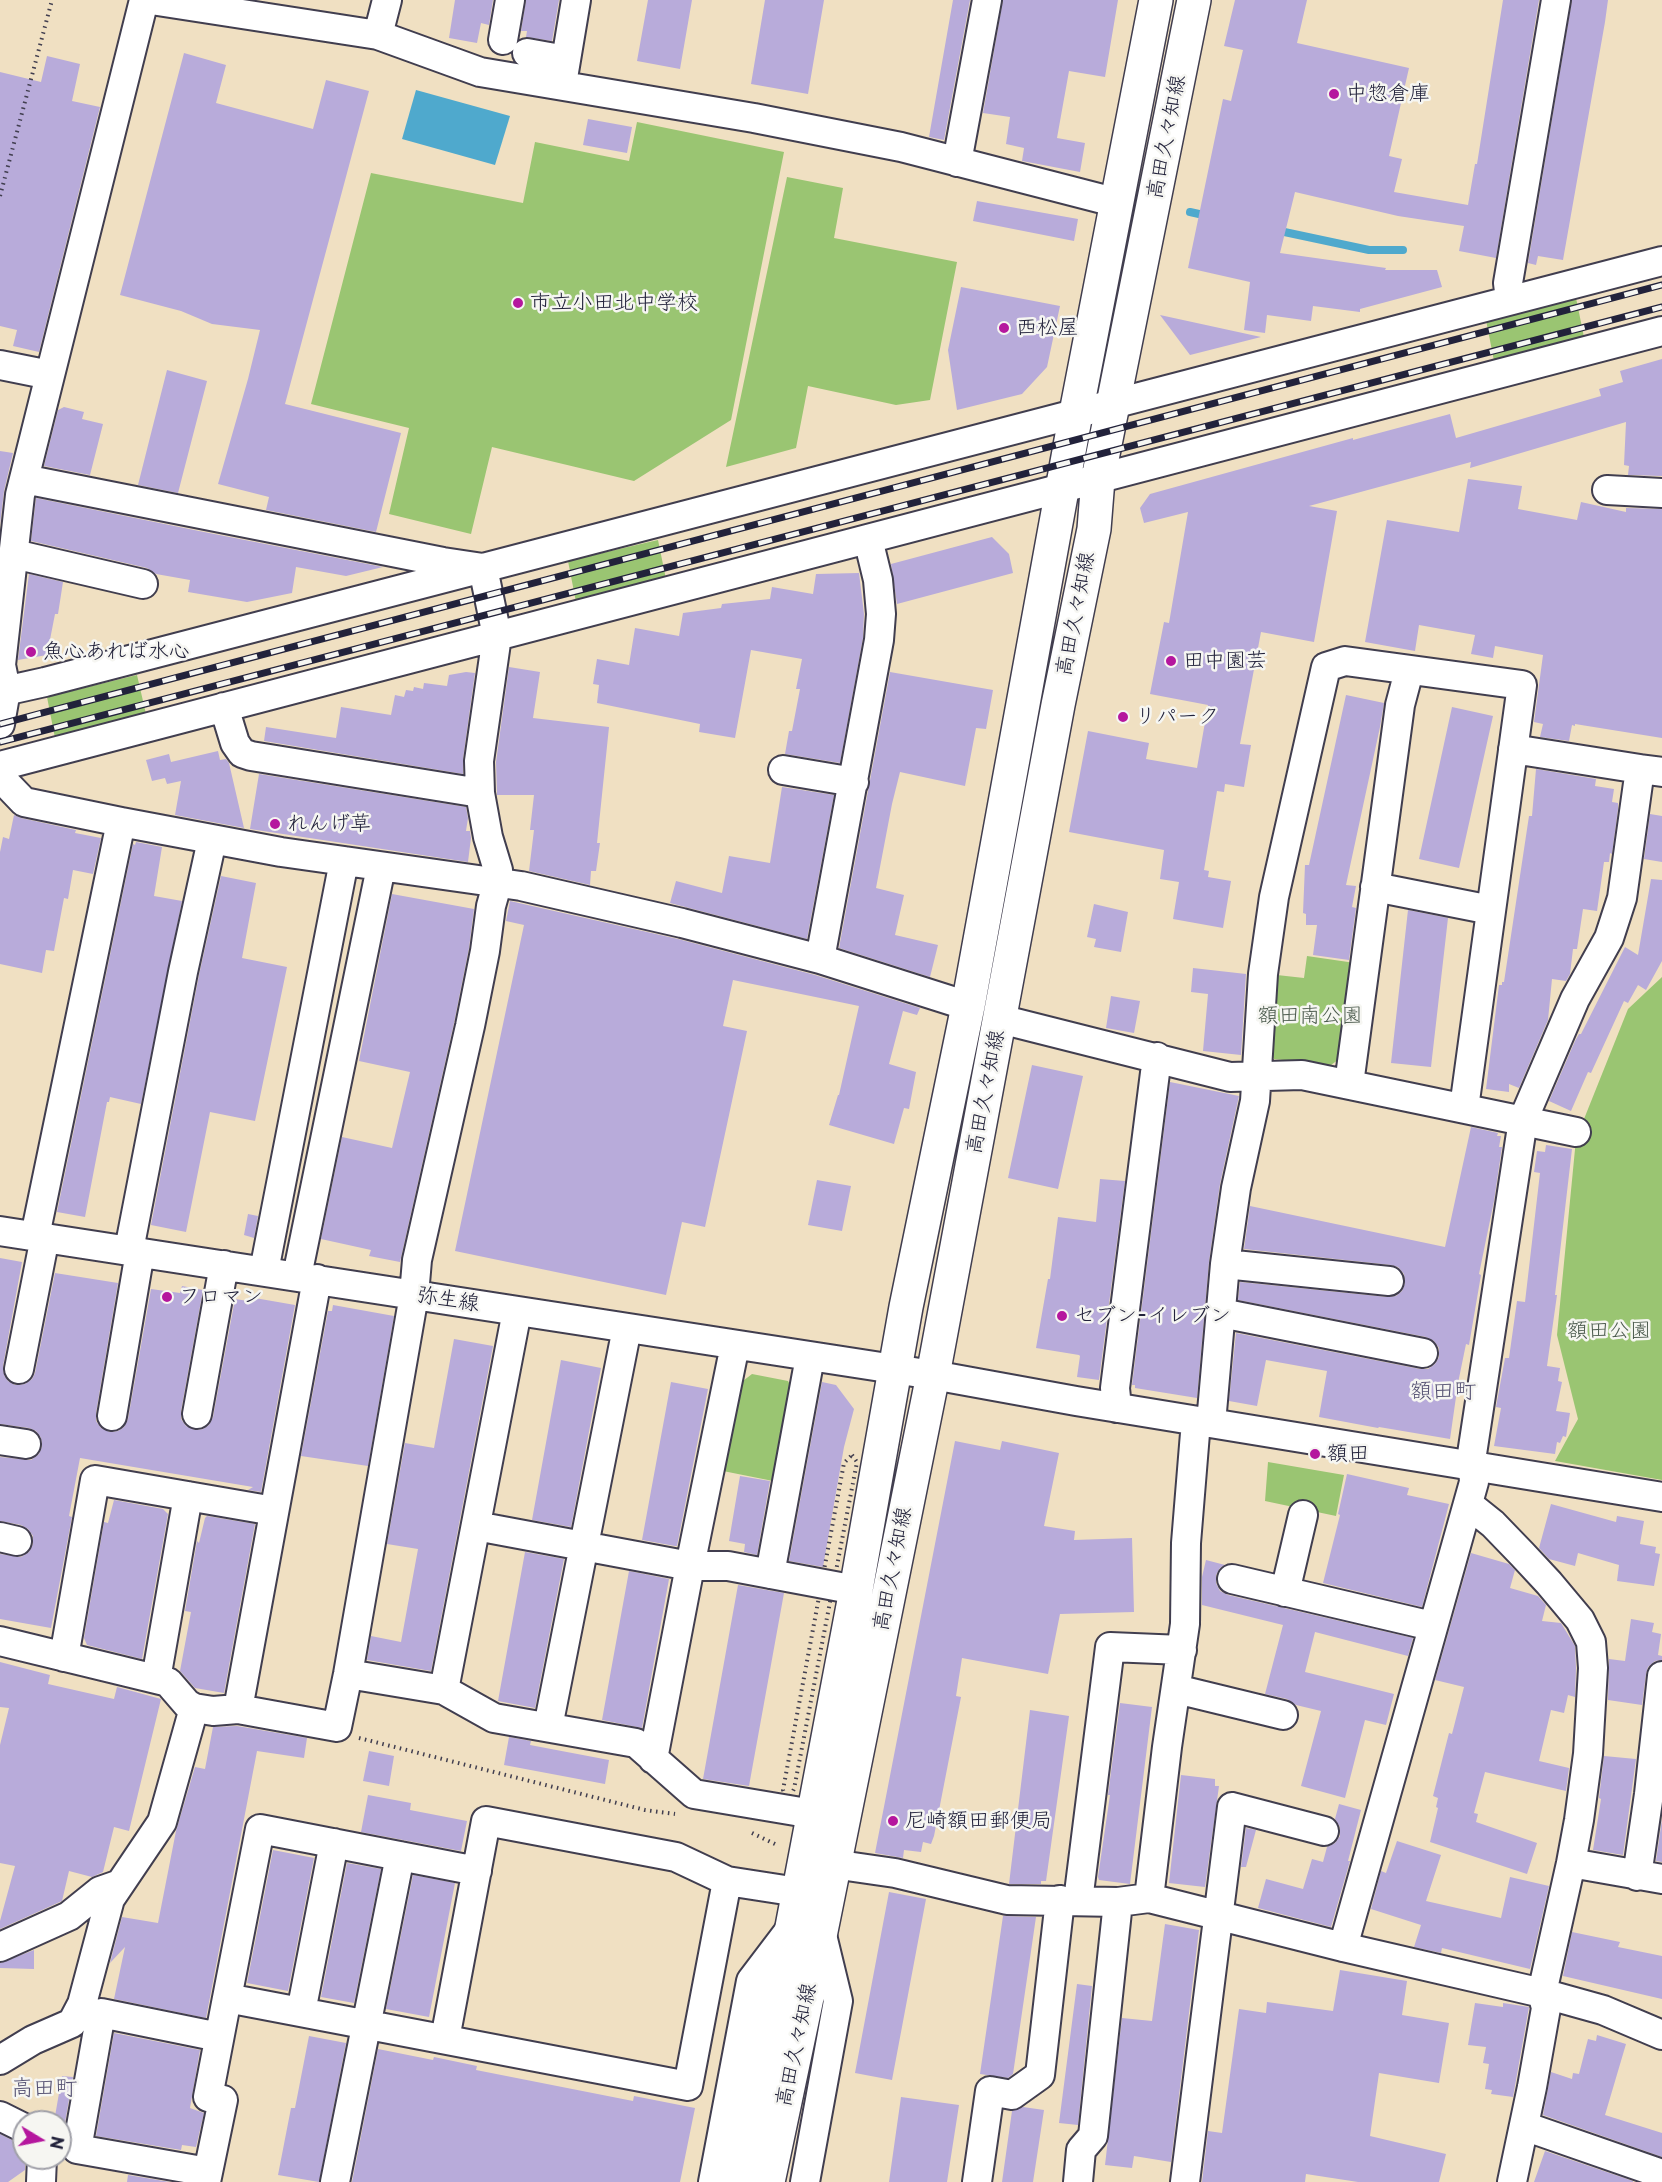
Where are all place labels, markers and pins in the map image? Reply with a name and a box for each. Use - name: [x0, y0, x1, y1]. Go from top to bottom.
- place label: 中惣倉庫: [1346, 81, 1430, 107]
- marker: 中惣倉庫: [1327, 87, 1341, 101]
- place label: 市立小田北中学校: [530, 290, 698, 316]
- marker: 市立小田北中学校: [511, 296, 525, 310]
- place label: 西松屋: [1016, 315, 1079, 341]
- marker: 西松屋: [997, 321, 1011, 335]
- place label: 魚心あれば水心: [43, 639, 190, 665]
- marker: 魚心あれば水心: [24, 645, 38, 659]
- place label: 田中園芸: [1183, 648, 1267, 674]
- marker: 田中園芸: [1164, 654, 1178, 668]
- place label: リパーク: [1135, 704, 1219, 730]
- marker: リパーク: [1116, 710, 1130, 724]
- place label: れんげ草: [287, 811, 371, 837]
- marker: れんげ草: [268, 817, 282, 831]
- place label: フロマン: [179, 1284, 263, 1310]
- marker: フロマン: [160, 1290, 174, 1304]
- place label: セブン-イレブン: [1074, 1303, 1231, 1329]
- marker: セブン-イレブン: [1055, 1309, 1069, 1323]
- place label: 額田: [1327, 1441, 1369, 1467]
- marker: 額田: [1308, 1447, 1322, 1461]
- place label: 尼崎額田郵便局: [905, 1808, 1052, 1834]
- marker: 尼崎額田郵便局: [886, 1814, 900, 1828]

